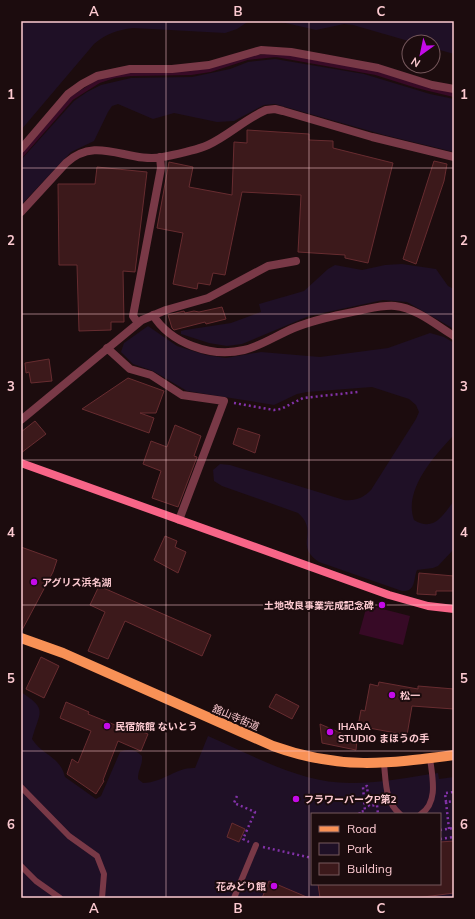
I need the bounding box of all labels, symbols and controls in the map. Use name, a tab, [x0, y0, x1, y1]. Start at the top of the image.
text: A	[89, 3, 99, 19]
text: B	[234, 3, 243, 19]
text: C	[377, 3, 386, 19]
north arrow	[401, 34, 441, 74]
text: N	[408, 54, 423, 71]
text: 1	[7, 86, 15, 102]
text: 1	[460, 86, 468, 102]
text: 2	[7, 232, 15, 248]
text: 2	[460, 232, 468, 248]
text: 3	[7, 378, 15, 394]
text: 3	[460, 378, 468, 394]
text: 4	[7, 524, 15, 540]
text: 4	[460, 524, 468, 540]
place label: アグリス浜名湖	[42, 576, 112, 589]
marker: アグリス浜名湖	[29, 577, 39, 587]
place label: 土地改良事業完成記念碑	[264, 599, 374, 612]
marker: 土地改良事業完成記念碑	[377, 600, 387, 610]
text: 5	[7, 670, 15, 686]
text: 5	[460, 670, 468, 686]
place label: 松一	[400, 689, 420, 702]
marker: 松一	[387, 690, 397, 700]
street label: 舘山寺街道	[210, 702, 261, 733]
place label: 民宿旅館 ないとう	[115, 720, 198, 733]
place label: IHARA STUDIO まほうの手	[338, 720, 429, 745]
marker: 民宿旅館 ないとう	[102, 721, 112, 731]
marker: IHARA STUDIO まほうの手	[325, 727, 335, 737]
place label: フラワーパークP第2	[304, 793, 397, 806]
marker: フラワーパークP第2	[291, 794, 301, 804]
legend	[311, 813, 441, 885]
text: 6	[7, 816, 15, 832]
text: 6	[460, 816, 468, 832]
text: Road	[347, 821, 376, 836]
text: Park	[347, 841, 373, 856]
text: Building	[347, 861, 392, 876]
place label: 花みどり館	[216, 880, 266, 893]
marker: 花みどり館	[269, 881, 279, 891]
text: A	[89, 900, 99, 916]
text: B	[234, 900, 243, 916]
text: C	[377, 900, 386, 916]

